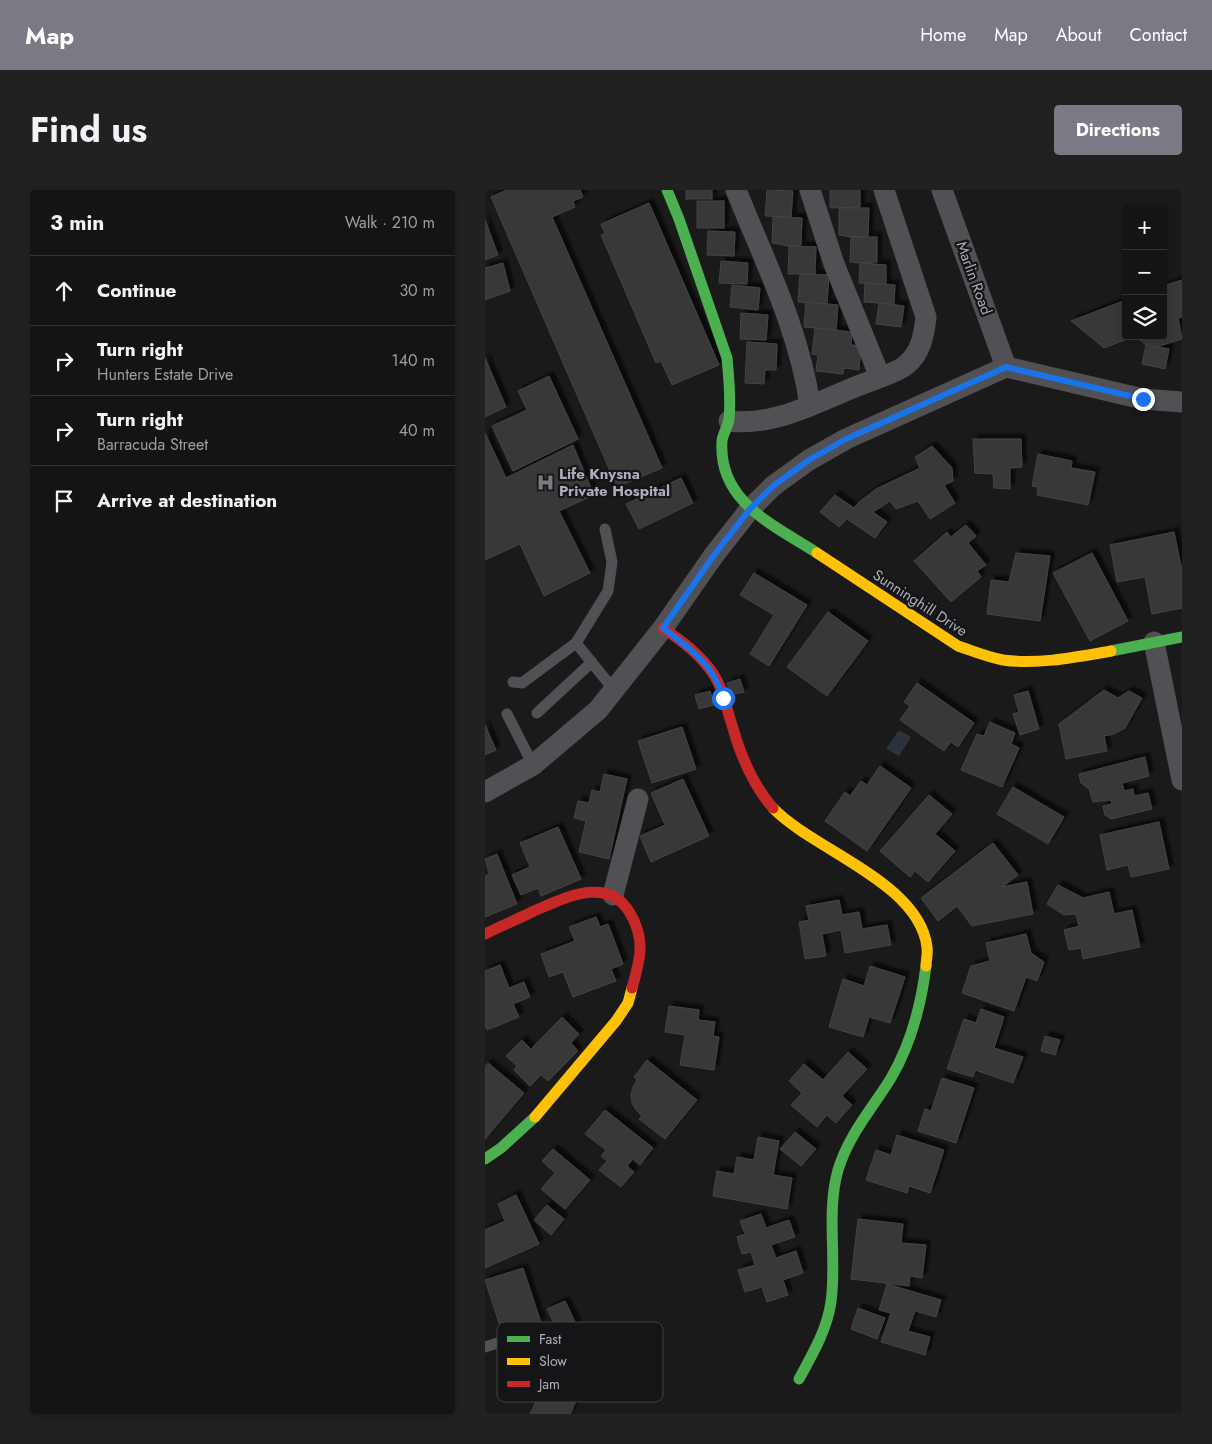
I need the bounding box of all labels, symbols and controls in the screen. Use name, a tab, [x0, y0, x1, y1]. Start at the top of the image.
text: Map	[25, 18, 74, 53]
text: Home	[920, 22, 966, 48]
text: Map	[994, 22, 1028, 48]
text: About	[1056, 22, 1101, 48]
text: Contact	[1129, 22, 1187, 48]
text: Find us	[30, 105, 147, 155]
button: Directions	[1054, 105, 1182, 155]
map controls	[1122, 205, 1167, 340]
button: +	[1122, 205, 1167, 250]
text: 3 min	[50, 208, 104, 238]
text: Walk · 210 m	[345, 211, 435, 234]
street label: Marlin Road	[951, 238, 997, 318]
button: −	[1122, 250, 1167, 295]
icon: ahead	[50, 277, 78, 305]
text: Continue	[97, 277, 176, 304]
text: 30 m	[399, 279, 435, 302]
button: layers	[1122, 295, 1167, 340]
text: Turn right	[97, 336, 183, 363]
icon: right	[50, 347, 78, 375]
text: 140 m	[392, 349, 435, 372]
text: Hunters Estate Drive	[97, 363, 233, 386]
route end	[1132, 388, 1155, 411]
text: Turn right	[97, 406, 183, 433]
icon: right	[50, 417, 78, 445]
text: 40 m	[399, 419, 435, 442]
text: Barracuda Street	[97, 433, 208, 456]
place label: Life Knysna Private Hospital	[559, 463, 670, 502]
hospital icon: Life Knysna Private Hospital	[535, 473, 555, 493]
icon: arrive	[50, 487, 78, 515]
text: Arrive at destination	[97, 487, 277, 514]
street label: Sunninghill Drive	[868, 564, 972, 642]
route start	[712, 687, 735, 710]
legend	[497, 1322, 663, 1402]
text: Fast	[539, 1329, 562, 1349]
text: Slow	[539, 1351, 567, 1371]
text: Jam	[537, 1374, 560, 1394]

